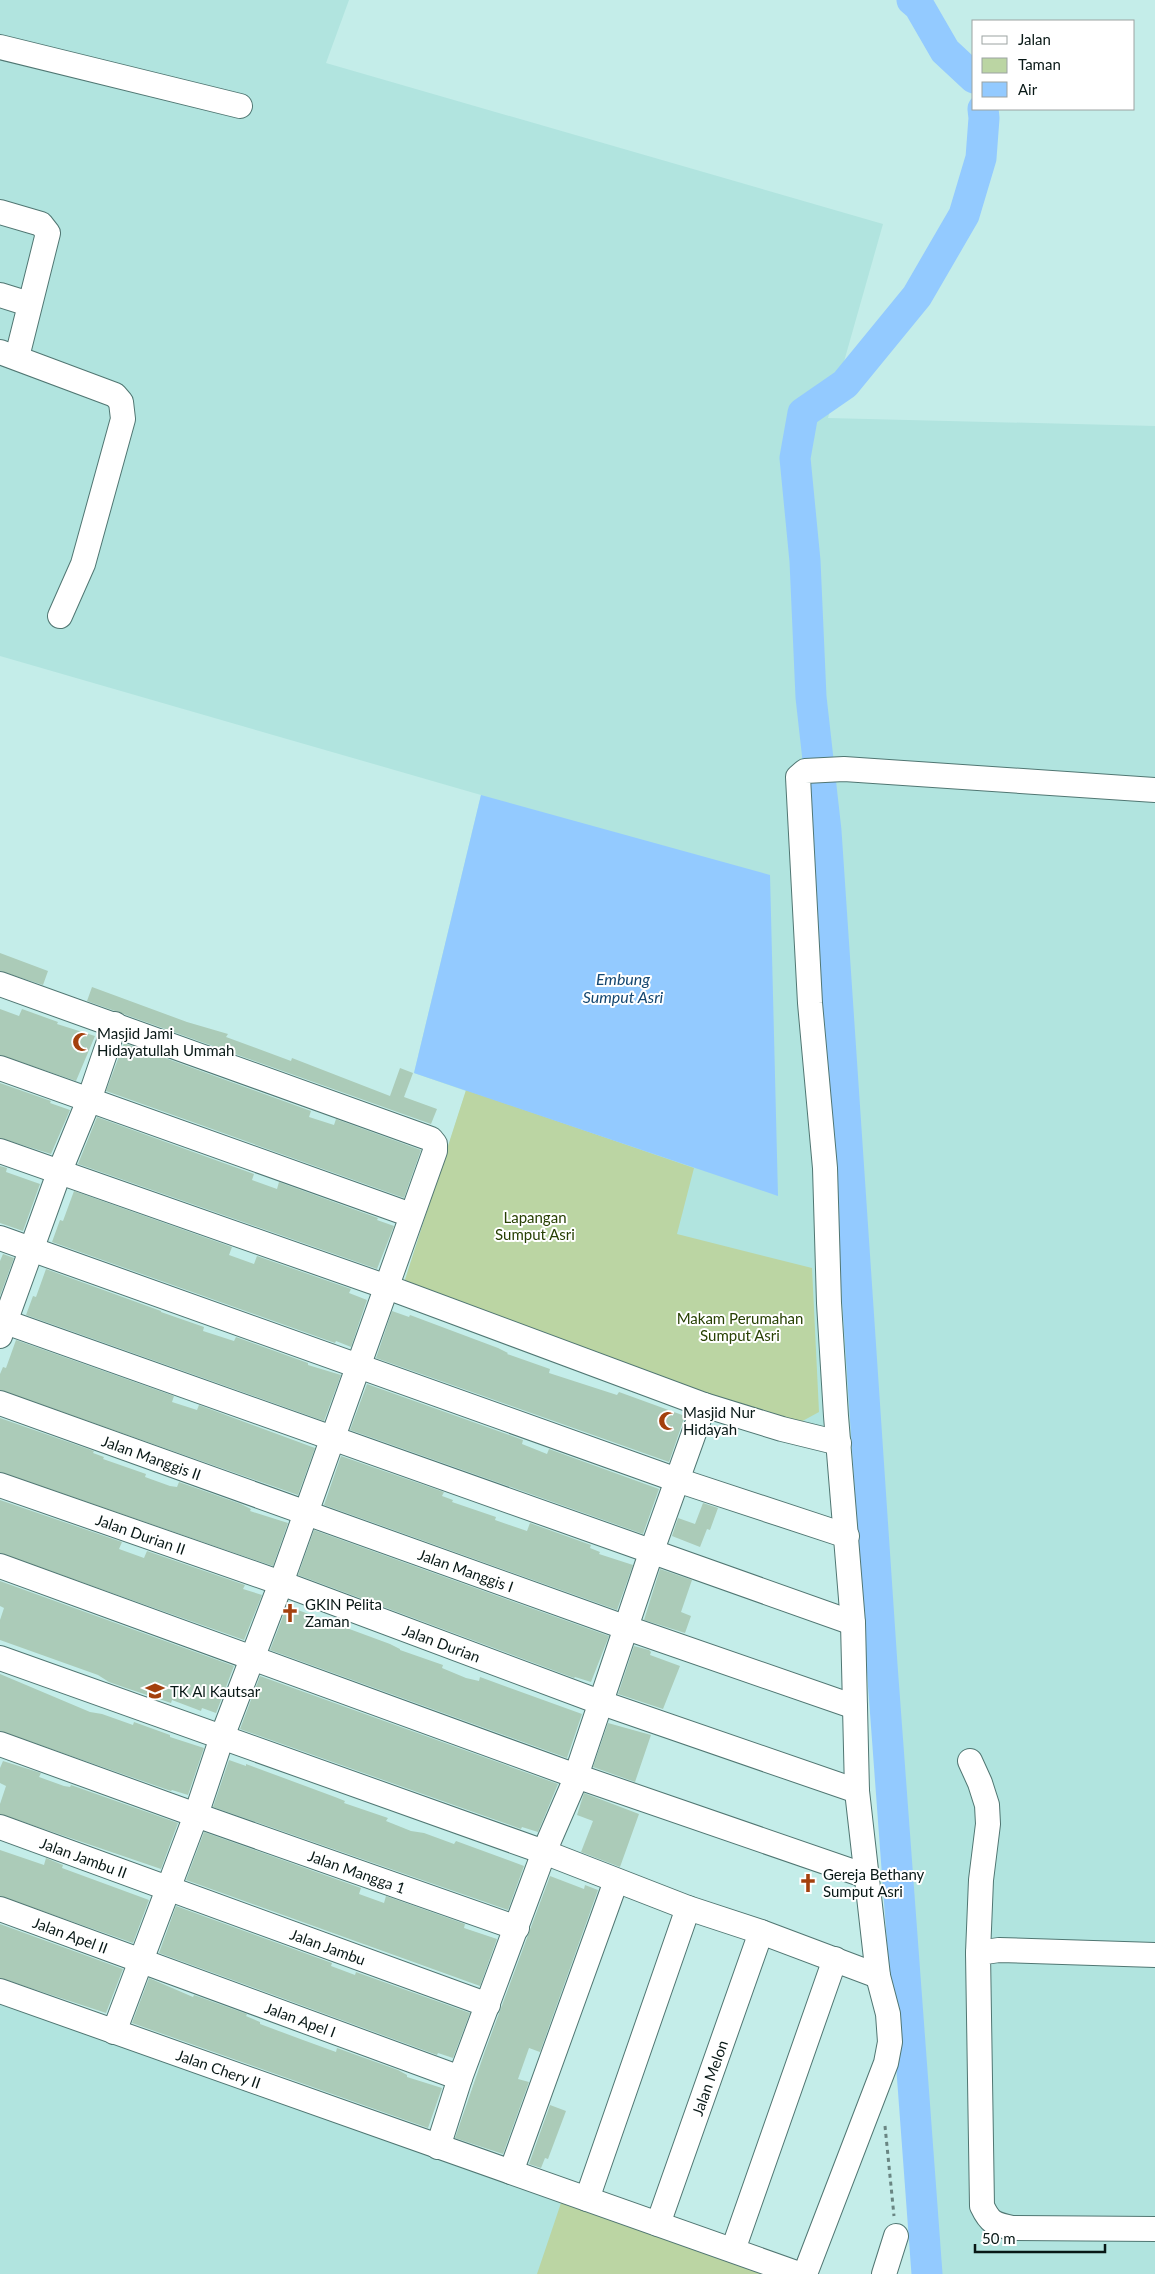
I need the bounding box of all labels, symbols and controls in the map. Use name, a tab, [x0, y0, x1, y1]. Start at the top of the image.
legend	[972, 20, 1135, 110]
text: Jalan	[1018, 30, 1051, 48]
text: Taman	[1018, 55, 1061, 73]
text: Air	[1018, 80, 1038, 98]
water label: Embung Sumput Asri	[583, 969, 664, 1006]
place label: Masjid Jami Hidayatullah Ummah	[97, 1024, 234, 1059]
mosque icon: Masjid Jami Hidayatullah Ummah	[71, 1031, 93, 1053]
park label: Lapangan Sumput Asri	[495, 1208, 575, 1243]
park label: Makam Perumahan Sumput Asri	[677, 1309, 803, 1344]
place label: Masjid Nur Hidayah	[683, 1403, 756, 1438]
mosque icon: Masjid Nur Hidayah	[657, 1410, 679, 1432]
street label: Jalan Manggis II	[99, 1431, 204, 1483]
street label: Jalan Durian II	[94, 1510, 188, 1558]
street label: Jalan Manggis I	[416, 1545, 516, 1596]
place label: GKIN Pelita Zaman	[305, 1595, 382, 1630]
church icon: GKIN Pelita Zaman	[279, 1602, 301, 1624]
street label: Jalan Durian	[400, 1620, 483, 1666]
school or university icon: TK Al Kautsar	[144, 1680, 166, 1702]
place label: TK Al Kautsar	[170, 1682, 261, 1700]
street label: Jalan Jambu II	[38, 1833, 130, 1882]
street label: Jalan Mangga 1	[306, 1846, 408, 1897]
place label: Gereja Bethany Sumput Asri	[823, 1865, 925, 1900]
church icon: Gereja Bethany Sumput Asri	[797, 1872, 819, 1894]
street label: Jalan Apel II	[30, 1913, 110, 1957]
street label: Jalan Jambu	[288, 1925, 368, 1969]
street label: Jalan Apel I	[262, 1998, 338, 2041]
street label: Jalan Melon	[688, 2038, 731, 2118]
street label: Jalan Chery II	[174, 2045, 263, 2092]
scale bar	[975, 2222, 1105, 2254]
text: 50 m	[982, 2229, 1016, 2247]

